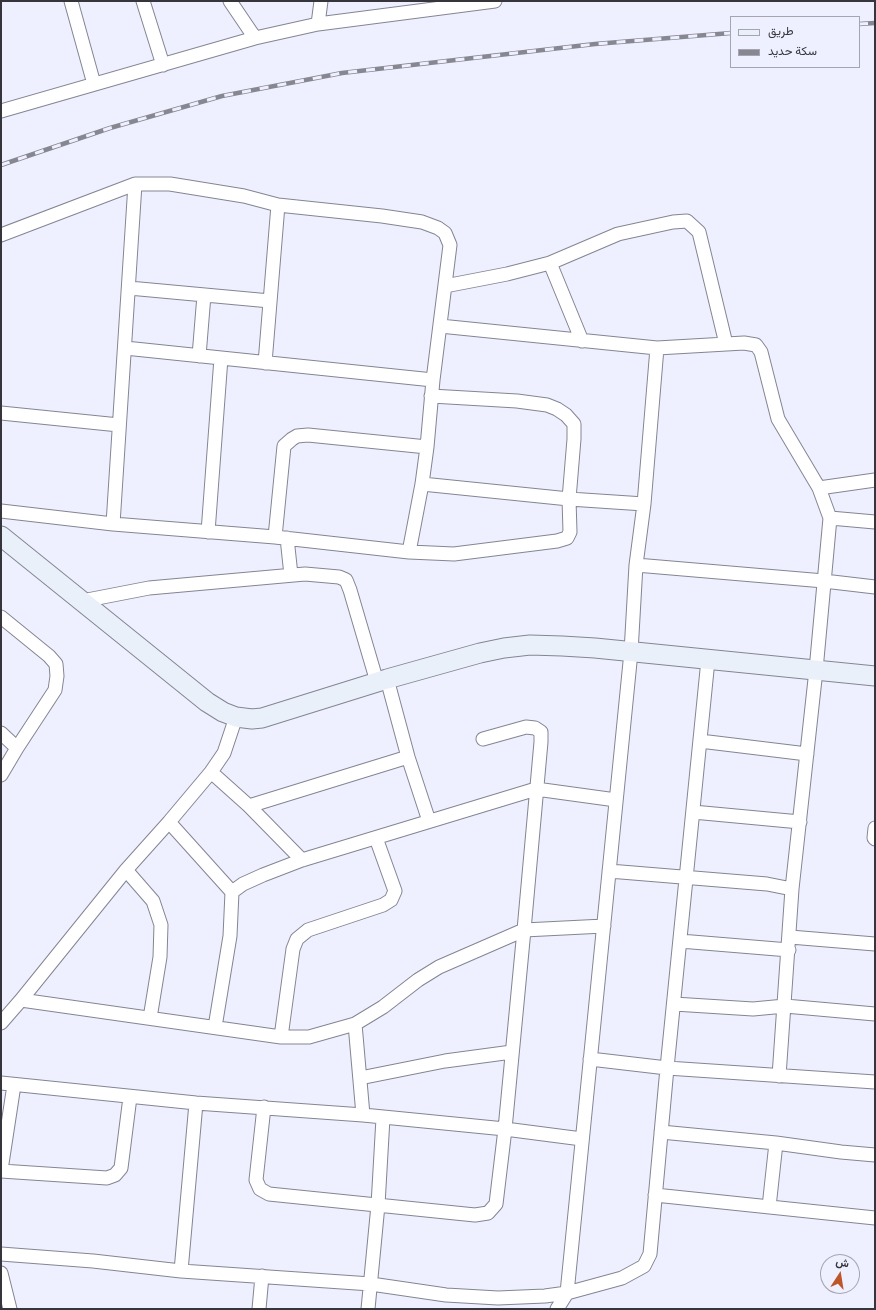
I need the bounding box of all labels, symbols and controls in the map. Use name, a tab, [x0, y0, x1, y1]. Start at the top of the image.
legend	[730, 16, 860, 68]
text: طريق	[768, 24, 793, 38]
text: سكة حديد	[768, 44, 817, 58]
north arrow	[820, 1254, 860, 1294]
text: ش	[835, 1255, 850, 1270]

